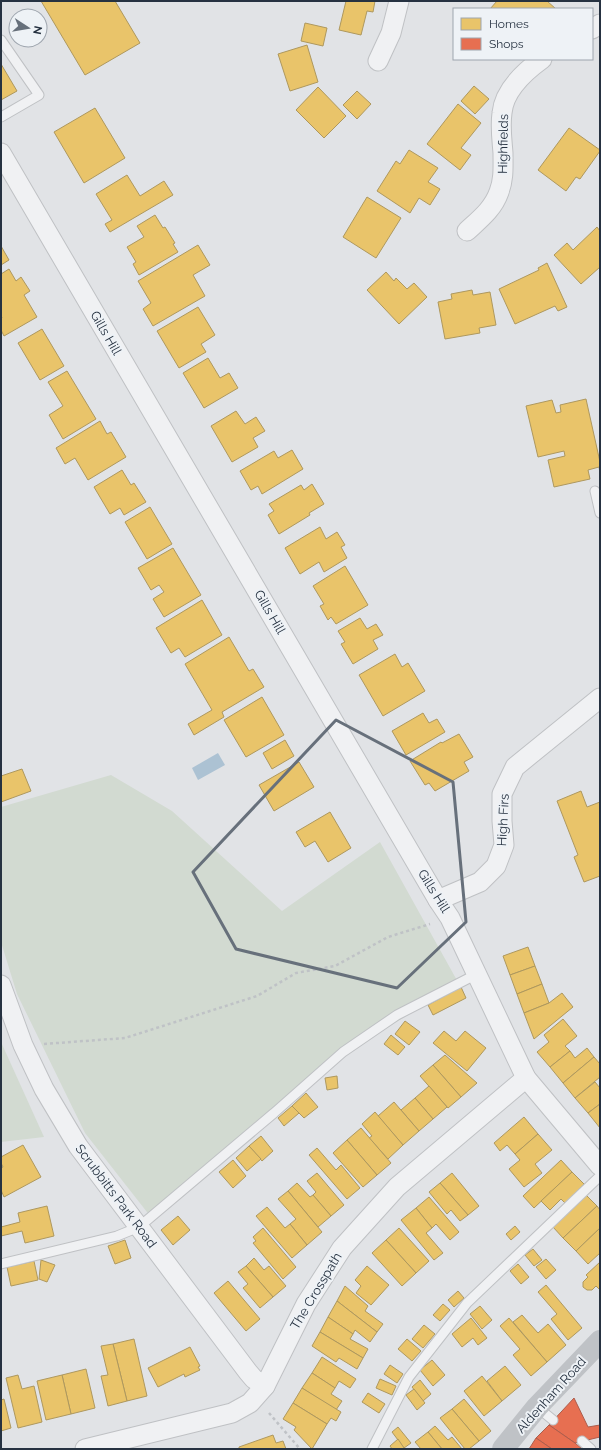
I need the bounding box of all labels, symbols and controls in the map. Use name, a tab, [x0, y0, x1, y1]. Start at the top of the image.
north arrow	[8, 8, 48, 48]
legend	[453, 8, 593, 60]
text: Homes	[489, 17, 529, 31]
text: N	[30, 25, 45, 35]
text: Shops	[489, 37, 524, 51]
street label: Highfields	[495, 114, 511, 174]
street label: Gills Hill	[87, 308, 125, 358]
street label: Gills Hill	[251, 587, 289, 637]
street label: High Firs	[494, 793, 512, 847]
street label: Gills Hill	[415, 867, 453, 916]
street label: Scrubbitts Park Road	[72, 1141, 160, 1251]
street label: The Crosspath	[287, 1250, 345, 1332]
street label: Aldenham Road	[513, 1354, 589, 1436]

